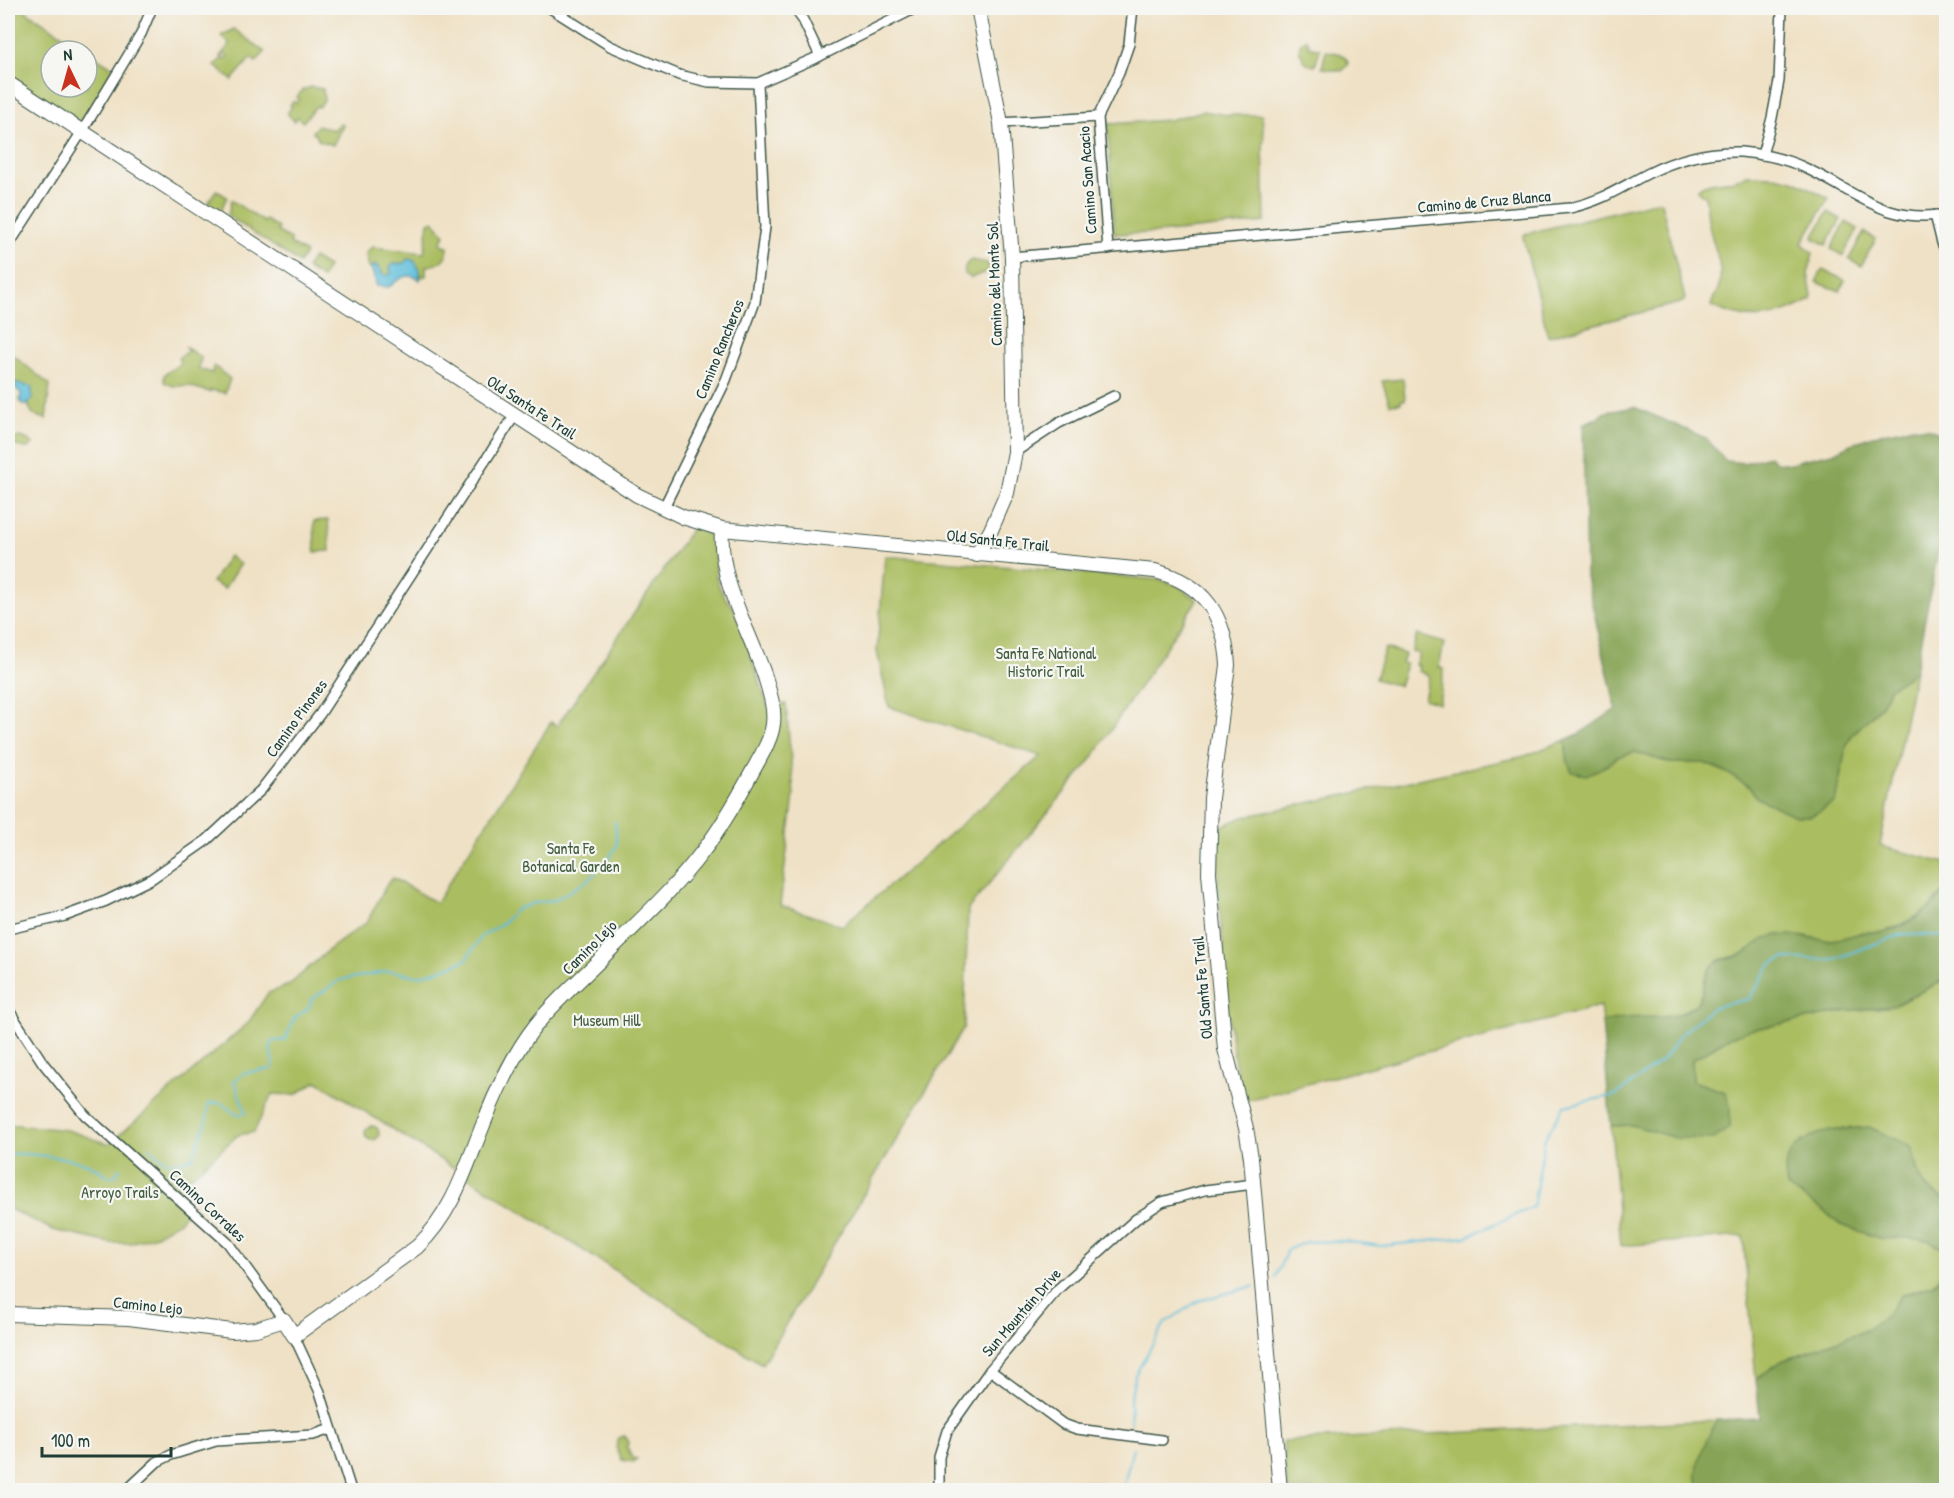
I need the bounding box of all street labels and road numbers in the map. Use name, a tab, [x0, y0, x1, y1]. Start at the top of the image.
street label: Camino San Acacio	[1072, 125, 1102, 235]
street label: Camino de Cruz Blanca	[1417, 184, 1551, 218]
street label: Camino del Monte Sol	[981, 221, 1007, 346]
street label: Camino Rancheros	[689, 296, 749, 402]
street label: Old Santa Fe Trail	[483, 370, 582, 445]
street label: Old Santa Fe Trail	[946, 524, 1051, 556]
street label: Camino Pinones	[260, 674, 332, 762]
street label: Camino Lejo	[557, 914, 622, 979]
street label: Old Santa Fe Trail	[1186, 935, 1217, 1040]
street label: Camino Corrales	[165, 1164, 251, 1246]
street label: Sun Mountain Drive	[976, 1263, 1066, 1361]
street label: Camino Lejo	[112, 1290, 184, 1320]

